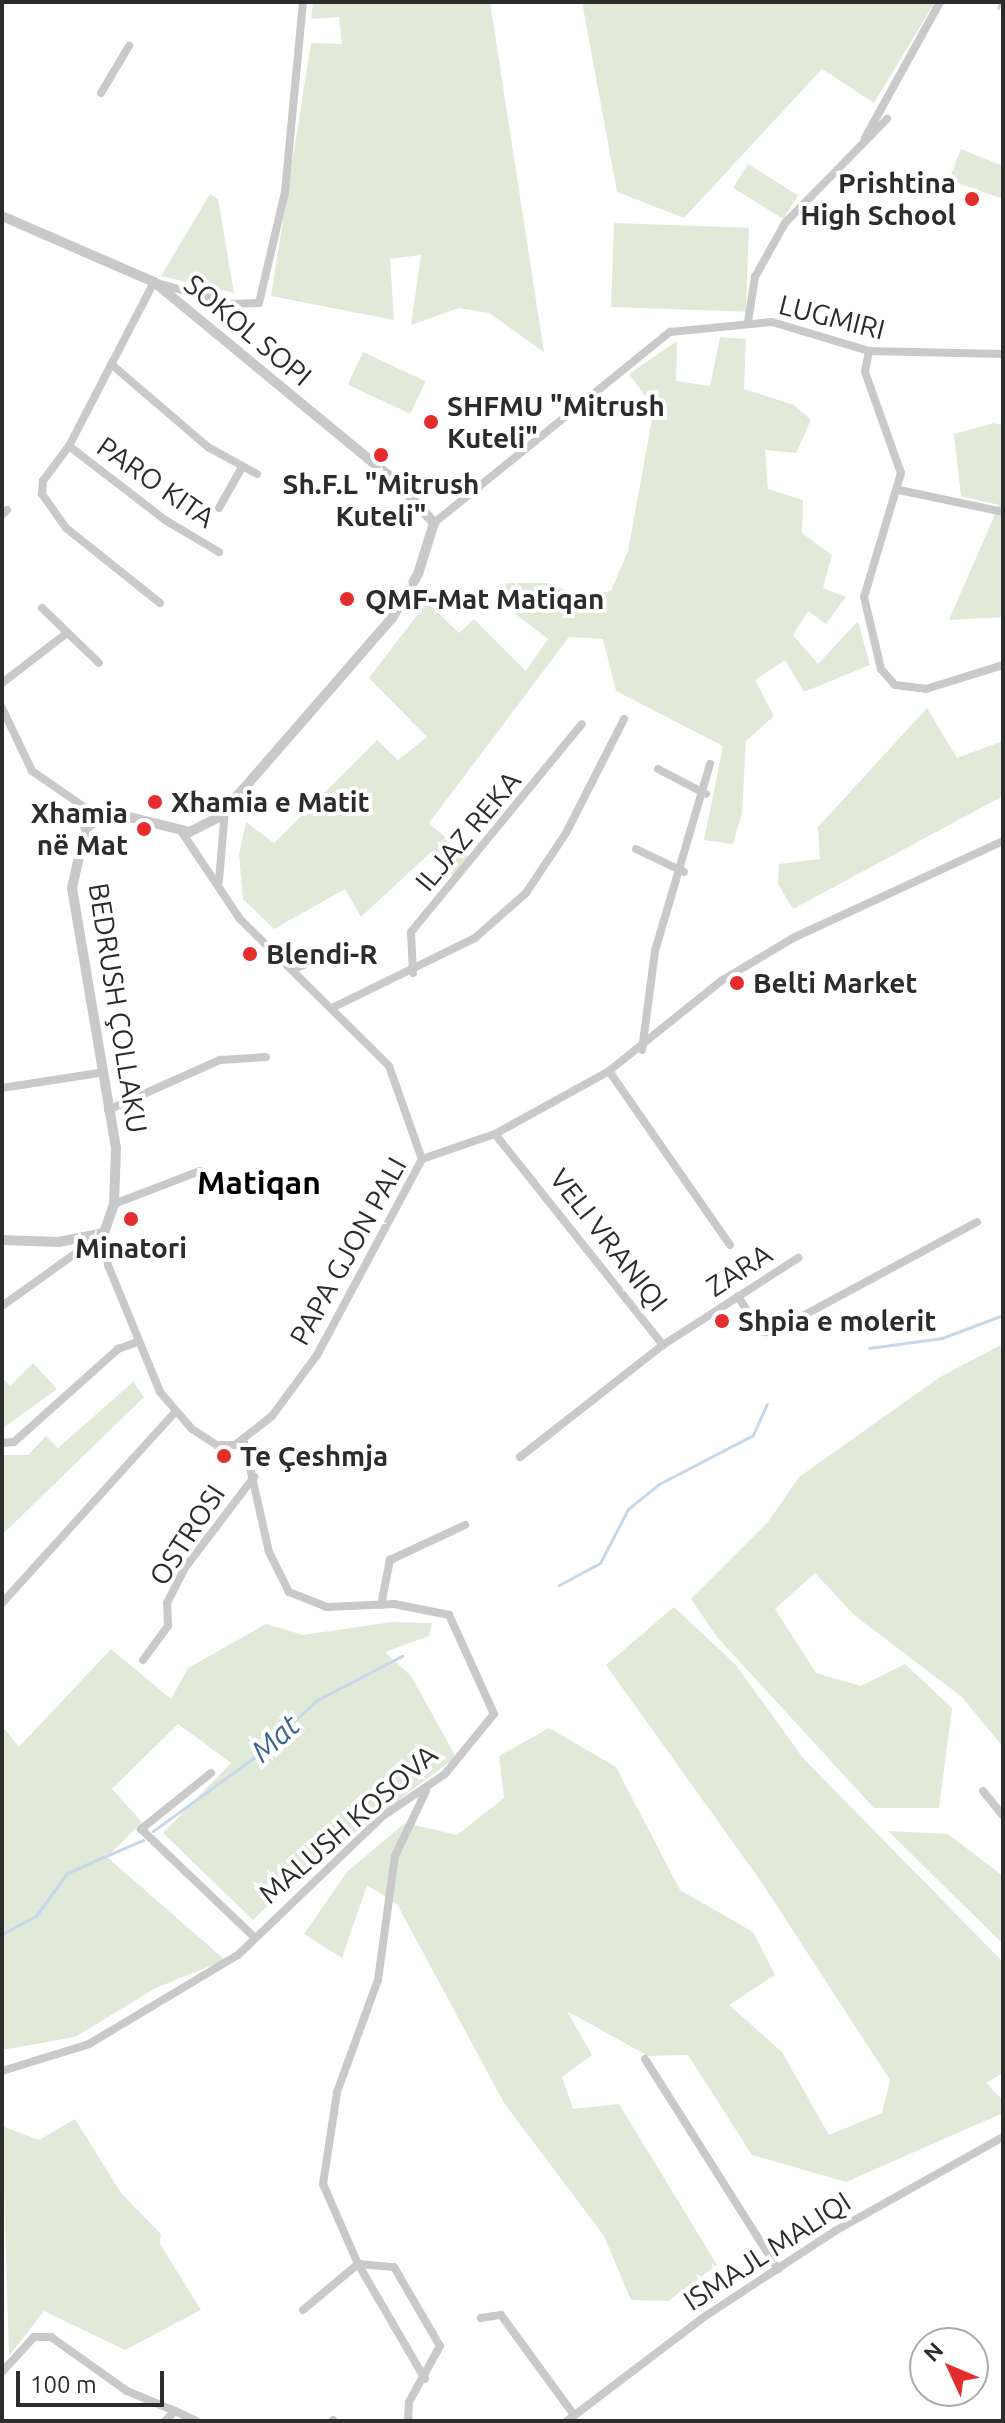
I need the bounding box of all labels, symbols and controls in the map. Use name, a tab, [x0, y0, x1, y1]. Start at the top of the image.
place label: Prishtina High School	[800, 166, 956, 232]
marker: Prishtina High School	[963, 190, 981, 208]
street label: SOKOL SOPI	[178, 267, 318, 393]
street label: LUGMIRI	[776, 288, 888, 346]
place label: SHFMU "Mitrush Kuteli"	[447, 389, 665, 455]
marker: SHFMU "Mitrush Kuteli"	[422, 413, 440, 431]
street label: PARO KITA	[91, 429, 221, 535]
marker: Sh.F.L "Mitrush Kuteli"	[372, 446, 390, 464]
place label: Sh.F.L "Mitrush Kuteli"	[283, 467, 479, 533]
place label: QMF-Mat Matiqan	[365, 582, 604, 616]
marker: QMF-Mat Matiqan	[336, 588, 358, 610]
street label: ILJAZ REKA	[408, 764, 528, 898]
place label: Xhamia e Matit	[171, 785, 370, 819]
marker: Xhamia e Matit	[146, 793, 164, 811]
place label: Xhamia në Mat	[31, 796, 128, 862]
marker: Xhamia në Mat	[135, 820, 153, 838]
street label: BEDRUSH ÇOLLAKU	[82, 881, 154, 1135]
place label: Blendi-R	[266, 937, 378, 971]
marker: Blendi-R	[241, 945, 259, 963]
place label: Belti Market	[753, 966, 917, 1000]
marker: Belti Market	[728, 974, 746, 992]
street label: PAPA GJON PALI	[282, 1151, 414, 1351]
street label: VELI VRANIQI	[543, 1162, 675, 1318]
district label: Matiqan	[197, 1163, 321, 1201]
marker: Minatori	[122, 1210, 140, 1228]
place label: Minatori	[75, 1231, 187, 1265]
street label: ZARA	[700, 1237, 778, 1303]
place label: Shpia e molerit	[738, 1304, 936, 1338]
marker: Shpia e molerit	[713, 1312, 731, 1330]
place label: Te Çeshmja	[240, 1439, 388, 1473]
marker: Te Çeshmja	[215, 1447, 233, 1465]
street label: OSTROSI	[142, 1479, 232, 1591]
water label: Mat	[243, 1707, 307, 1769]
street label: MALUSH KOSOVA	[252, 1738, 444, 1910]
street label: ISMAJL MALIQI	[677, 2184, 857, 2318]
north arrow	[909, 2327, 989, 2407]
text: N	[918, 2337, 948, 2366]
scale bar	[20, 2355, 168, 2405]
text: 100 m	[30, 2371, 97, 2398]

